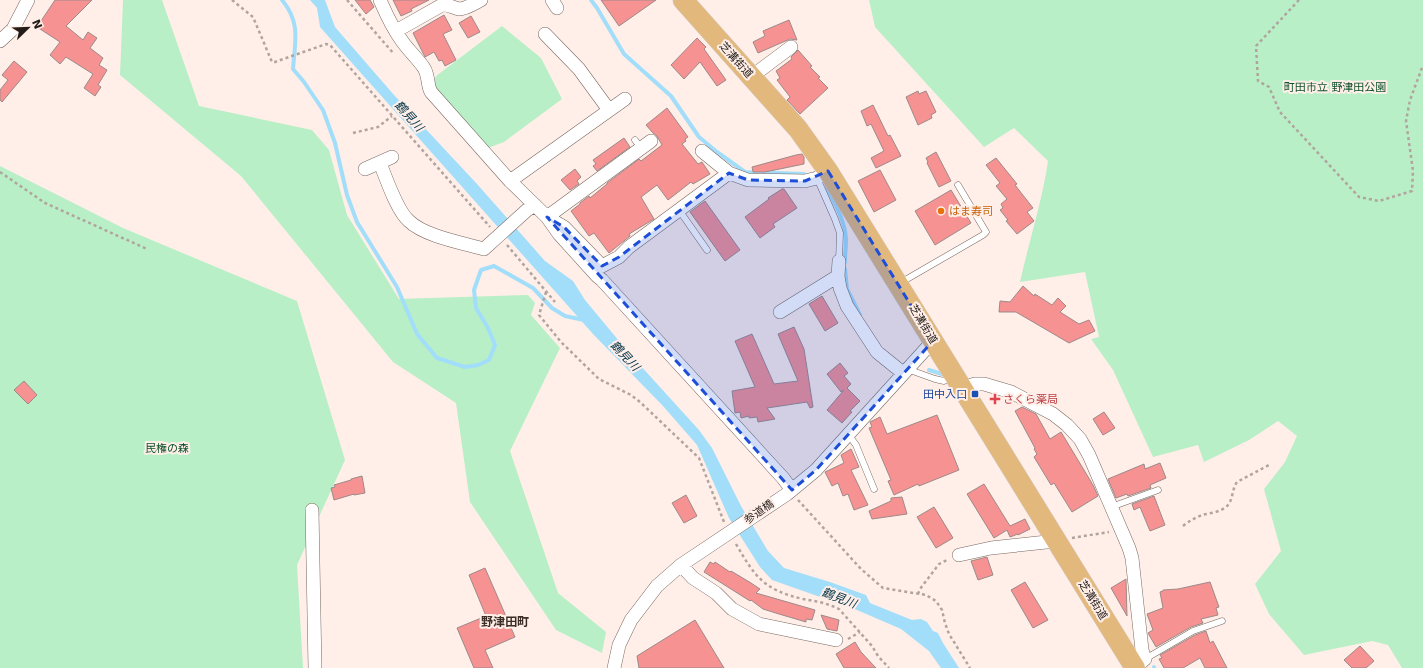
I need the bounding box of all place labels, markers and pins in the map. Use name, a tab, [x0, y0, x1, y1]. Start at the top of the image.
place label: はま寿司	[949, 205, 993, 218]
marker: はま寿司	[936, 206, 946, 216]
place label: 田中入口	[923, 388, 967, 401]
marker: 田中入口	[970, 389, 980, 399]
place label: さくら薬局	[1003, 393, 1058, 406]
marker: さくら薬局	[990, 394, 1000, 404]

